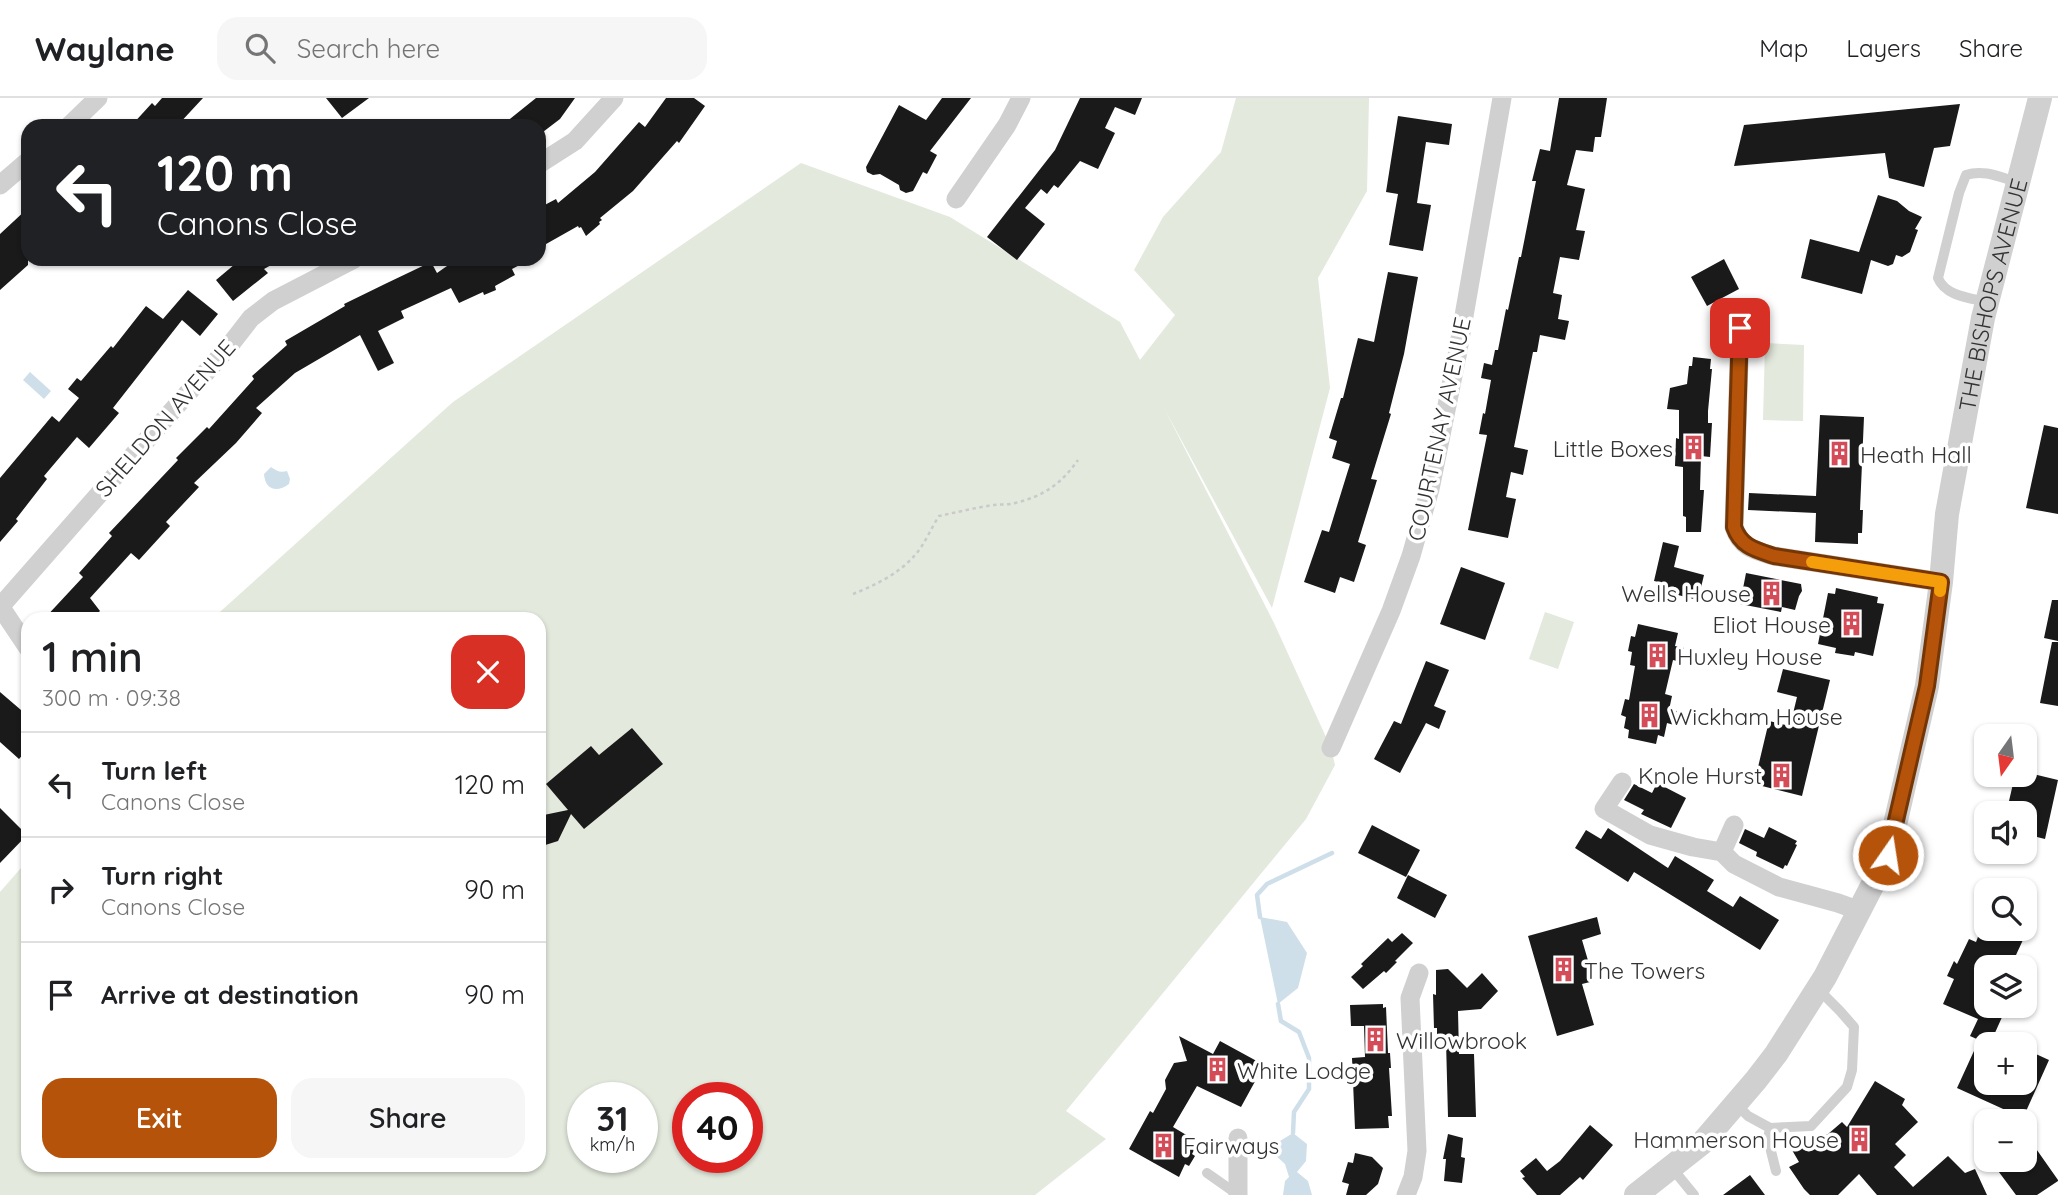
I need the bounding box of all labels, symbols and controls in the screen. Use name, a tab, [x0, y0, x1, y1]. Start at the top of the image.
search box	[217, 17, 707, 80]
text: Waylane	[35, 28, 175, 69]
icon: search	[241, 29, 279, 67]
text: Search here	[297, 32, 440, 65]
text: Map	[1759, 33, 1808, 63]
text: Layers	[1846, 33, 1921, 63]
text: Share	[1959, 33, 2023, 63]
text: 120 m	[157, 142, 293, 203]
icon: left	[42, 147, 133, 238]
street label: THE BISHOPS AVENUE	[1952, 175, 2033, 413]
text: Canons Close	[157, 203, 358, 243]
pin	[1710, 298, 1770, 358]
icon: arrive	[1721, 309, 1759, 347]
street label: COURTENAY AVENUE	[1401, 314, 1477, 544]
street label: SHELDON AVENUE	[89, 333, 241, 503]
place label: Little Boxes	[1553, 434, 1673, 463]
building icon: Little Boxes	[1679, 434, 1707, 462]
building icon: Heath Hall	[1826, 440, 1854, 468]
place label: Heath Hall	[1860, 440, 1972, 469]
place label: Wells House	[1621, 579, 1751, 608]
building icon: Wells House	[1757, 579, 1785, 607]
place label: Eliot House	[1712, 610, 1831, 639]
building icon: Eliot House	[1837, 610, 1865, 638]
text: 1 min	[42, 630, 143, 683]
button: close	[451, 635, 525, 709]
building icon: Huxley House	[1643, 642, 1671, 670]
place label: Huxley House	[1677, 642, 1822, 671]
text: 300 m · 09:38	[42, 683, 181, 712]
building icon: Wickham House	[1636, 702, 1664, 730]
place label: Wickham House	[1670, 702, 1843, 731]
north arrow	[1974, 724, 2037, 788]
map controls	[1974, 724, 2037, 1172]
text: Turn left	[101, 754, 208, 787]
place label: Knole Hurst	[1638, 761, 1762, 790]
building icon: Knole Hurst	[1768, 761, 1796, 789]
icon: left	[42, 766, 80, 804]
text: 120 m	[455, 768, 525, 801]
text: Canons Close	[101, 787, 245, 816]
button: sound	[1974, 801, 2037, 864]
position arrow	[1851, 818, 1925, 892]
text: Turn right	[101, 859, 223, 892]
icon: right	[42, 871, 80, 909]
text: 90 m	[464, 873, 525, 906]
button: search	[1974, 878, 2037, 941]
text: Canons Close	[101, 892, 245, 921]
button: layers	[1974, 955, 2037, 1018]
building icon: The Towers	[1550, 956, 1578, 984]
place label: The Towers	[1584, 956, 1705, 985]
icon: arrive	[42, 976, 80, 1014]
text: Arrive at destination	[101, 978, 359, 1011]
text: 90 m	[464, 978, 525, 1011]
building icon: Willowbrook	[1362, 1026, 1390, 1054]
place label: Willowbrook	[1396, 1026, 1527, 1055]
button: +	[1974, 1032, 2037, 1095]
building icon: White Lodge	[1203, 1056, 1231, 1084]
place label: White Lodge	[1237, 1056, 1371, 1085]
button: Exit	[42, 1078, 277, 1158]
button: Share	[291, 1078, 525, 1158]
speed limit sign: 40	[672, 1082, 763, 1173]
text: 31	[596, 1096, 629, 1140]
button: −	[1974, 1109, 2037, 1172]
place label: Hammerson House	[1633, 1125, 1839, 1154]
building icon: Hammerson House	[1845, 1125, 1873, 1153]
building icon: Fairways	[1149, 1131, 1177, 1159]
place label: Fairways	[1183, 1131, 1279, 1160]
text: km/h	[590, 1133, 635, 1156]

